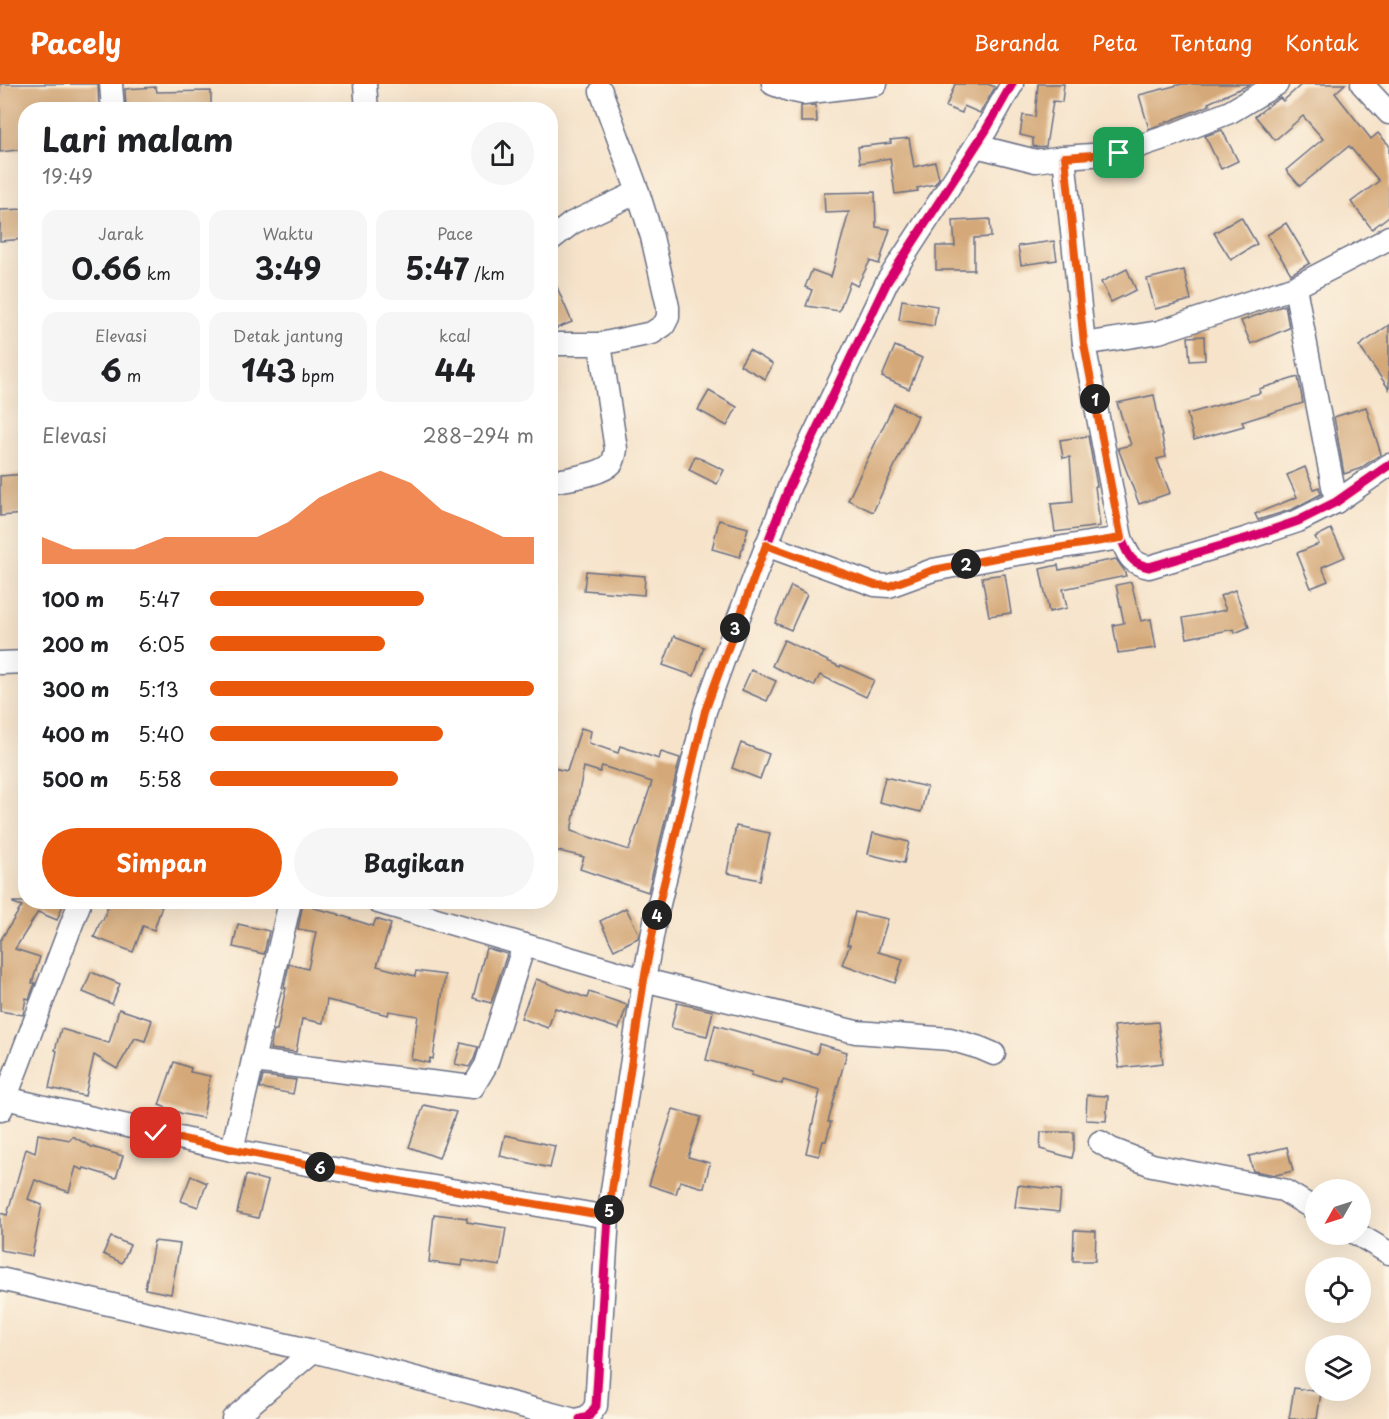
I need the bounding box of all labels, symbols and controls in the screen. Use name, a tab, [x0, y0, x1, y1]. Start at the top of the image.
text: Pacely	[30, 21, 121, 64]
text: Beranda	[974, 26, 1059, 58]
text: Peta	[1092, 26, 1137, 58]
text: Tentang	[1170, 26, 1252, 58]
text: Kontak	[1285, 26, 1359, 58]
text: Lari malam	[42, 113, 234, 163]
button: share	[471, 122, 534, 185]
pin	[1093, 127, 1144, 178]
icon: arrive	[1102, 136, 1135, 169]
text: 19:49	[42, 161, 93, 191]
text: Jarak	[98, 221, 144, 245]
text: Waktu	[263, 221, 313, 245]
text: Pace	[437, 221, 473, 245]
text: 0.66	[71, 245, 142, 290]
text: 3:49	[255, 245, 321, 290]
text: 5:47	[405, 245, 469, 290]
text: km	[142, 261, 171, 285]
text: /km	[469, 261, 505, 285]
text: Elevasi	[95, 323, 147, 347]
text: Detak jantung	[233, 323, 343, 347]
text: kcal	[439, 323, 471, 347]
text: 6	[101, 347, 122, 392]
text: 143	[241, 347, 296, 392]
text: 44	[434, 347, 476, 392]
text: m	[122, 363, 141, 387]
text: bpm	[296, 363, 335, 387]
pin: 1	[1080, 384, 1110, 414]
text: 1	[1091, 387, 1099, 411]
text: Elevasi	[42, 420, 107, 450]
text: 288–294 m	[422, 420, 534, 450]
pin: 2	[951, 549, 981, 579]
text: 2	[960, 552, 972, 576]
text: 100 m	[42, 584, 104, 614]
text: 5:47	[138, 584, 180, 614]
pin: 3	[720, 613, 750, 643]
text: 3	[730, 616, 740, 640]
text: 200 m	[42, 629, 109, 659]
text: 6:05	[138, 629, 185, 659]
text: 300 m	[42, 674, 110, 704]
text: 5:13	[138, 674, 179, 704]
text: 400 m	[42, 719, 110, 749]
text: 5:40	[138, 719, 184, 749]
text: 500 m	[42, 764, 109, 794]
text: 5:58	[138, 764, 182, 794]
button: Simpan	[42, 828, 282, 897]
button: Bagikan	[294, 828, 534, 897]
pin: 4	[642, 900, 672, 930]
text: 4	[652, 903, 662, 927]
pin	[130, 1107, 181, 1158]
icon: check	[139, 1116, 172, 1149]
pin: 6	[305, 1152, 335, 1182]
text: 6	[314, 1155, 326, 1179]
north arrow	[1305, 1179, 1371, 1245]
map controls	[1305, 1179, 1371, 1401]
pin: 5	[594, 1195, 624, 1225]
text: 5	[604, 1198, 614, 1222]
button: locate	[1305, 1257, 1371, 1323]
button: layers	[1305, 1335, 1371, 1401]

